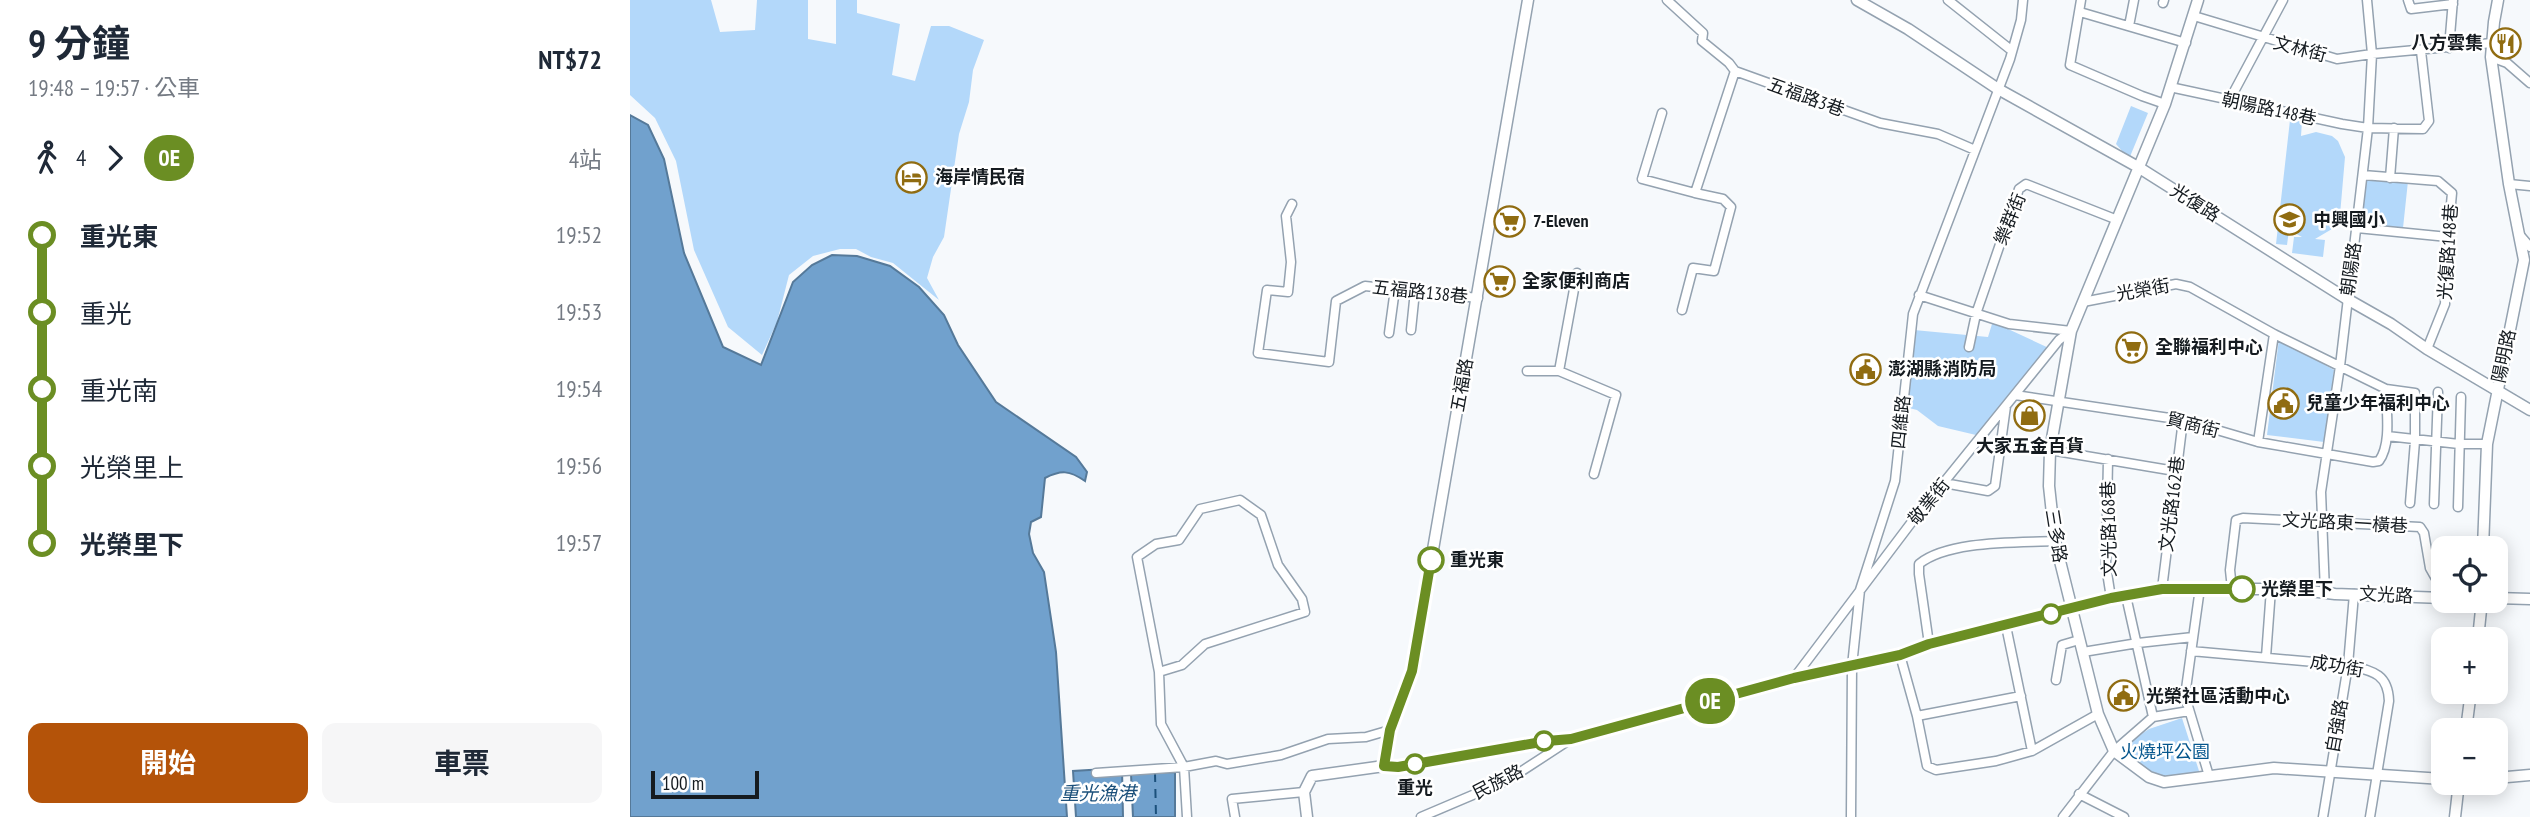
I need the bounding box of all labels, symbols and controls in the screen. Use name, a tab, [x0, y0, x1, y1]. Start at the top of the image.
text: 9 分鐘	[28, 18, 130, 67]
restaurant icon: 八方雲集	[2489, 26, 2523, 60]
street label: 文林街	[2271, 30, 2329, 67]
place label: 八方雲集	[2411, 31, 2483, 54]
text: NT$72	[538, 43, 602, 76]
street label: 五福路3巷	[1765, 72, 1848, 121]
text: 19:48 – 19:57 · 公車	[28, 73, 200, 102]
street label: 朝陽路148巷	[2220, 87, 2319, 130]
icon: walk	[28, 139, 66, 177]
icon: forward	[96, 139, 134, 177]
text: 0E	[158, 142, 180, 173]
text: 4	[76, 143, 86, 172]
text: 4站	[569, 145, 602, 174]
hotel icon: 海岸情民宿	[895, 160, 929, 194]
place label: 海岸情民宿	[935, 165, 1025, 188]
street label: 光復路	[2166, 179, 2224, 227]
street label: 樂群街	[1989, 189, 2030, 248]
school or university icon: 中興國小	[2273, 203, 2307, 237]
street label: 光復路148巷	[2433, 203, 2462, 301]
supermarket icon: 7-Eleven	[1493, 204, 1527, 238]
place label: 中興國小	[2313, 208, 2385, 231]
place label: 7-Eleven	[1533, 209, 1589, 232]
text: 重光東	[80, 220, 158, 253]
text: 19:52	[556, 220, 602, 249]
street label: 朝陽路	[2335, 241, 2366, 297]
supermarket icon: 全家便利商店	[1482, 264, 1516, 298]
place label: 全家便利商店	[1522, 269, 1630, 292]
street label: 光榮街	[2114, 273, 2171, 306]
street label: 五福路138巷	[1371, 275, 1469, 308]
text: 重光	[80, 297, 132, 330]
text: 19:53	[556, 297, 602, 326]
street label: 陽明路	[2487, 327, 2520, 385]
supermarket icon: 全聯福利中心	[2115, 330, 2149, 364]
place label: 全聯福利中心	[2155, 335, 2263, 358]
public building icon: 澎湖縣消防局	[1848, 352, 1882, 386]
street label: 五福路	[1445, 356, 1478, 413]
place label: 澎湖縣消防局	[1888, 357, 1996, 380]
text: 重光南	[80, 374, 158, 407]
text: 19:54	[556, 374, 602, 403]
public building icon: 兒童少年福利中心	[2266, 386, 2300, 420]
place label: 兒童少年福利中心	[2306, 391, 2450, 414]
street label: 四維路	[1886, 394, 1915, 450]
shop icon: 大家五金百貨	[2013, 398, 2047, 432]
street label: 貿商街	[2164, 407, 2222, 442]
place label: 大家五金百貨	[1976, 434, 2084, 457]
text: 光榮里上	[80, 451, 184, 484]
text: 19:56	[556, 451, 602, 480]
street label: 文光路162巷	[2154, 455, 2189, 553]
street label: 敬業街	[1903, 473, 1955, 530]
street label: 文光路168巷	[2096, 481, 2121, 577]
street label: 三多路	[2041, 507, 2072, 564]
street label: 文光路東一橫巷	[2282, 508, 2409, 537]
text: 光榮里下	[80, 528, 184, 561]
text: 19:57	[556, 528, 602, 557]
map controls	[2431, 536, 2508, 795]
button: locate	[2431, 536, 2508, 613]
marker: 重光東	[1418, 547, 1444, 573]
place label: 重光東	[1450, 548, 1504, 571]
marker: 光榮里下	[2229, 576, 2255, 602]
place label: 光榮里下	[2261, 577, 2333, 600]
street label: 文光路	[2358, 582, 2414, 607]
unlabelled marker	[2041, 604, 2061, 624]
button: +	[2431, 627, 2508, 704]
street label: 成功街	[2309, 649, 2366, 682]
line badge: 0E	[1678, 678, 1742, 724]
public building icon: 光榮社區活動中心	[2106, 679, 2140, 713]
place label: 光榮社區活動中心	[2146, 684, 2290, 707]
text: 0E	[1699, 685, 1721, 716]
street label: 自強路	[2320, 697, 2353, 754]
button: −	[2431, 718, 2508, 795]
button: 開始	[28, 723, 308, 803]
button: 車票	[322, 723, 602, 803]
unlabelled marker	[1534, 731, 1554, 751]
park label: 火燒坪公園	[2120, 740, 2210, 763]
marker: 重光	[1405, 754, 1425, 774]
street label: 民族路	[1468, 759, 1527, 804]
scale bar	[651, 768, 760, 800]
text: 100 m	[662, 771, 704, 795]
place label: 重光	[1397, 776, 1433, 799]
water label: 重光漁港	[1060, 781, 1139, 805]

